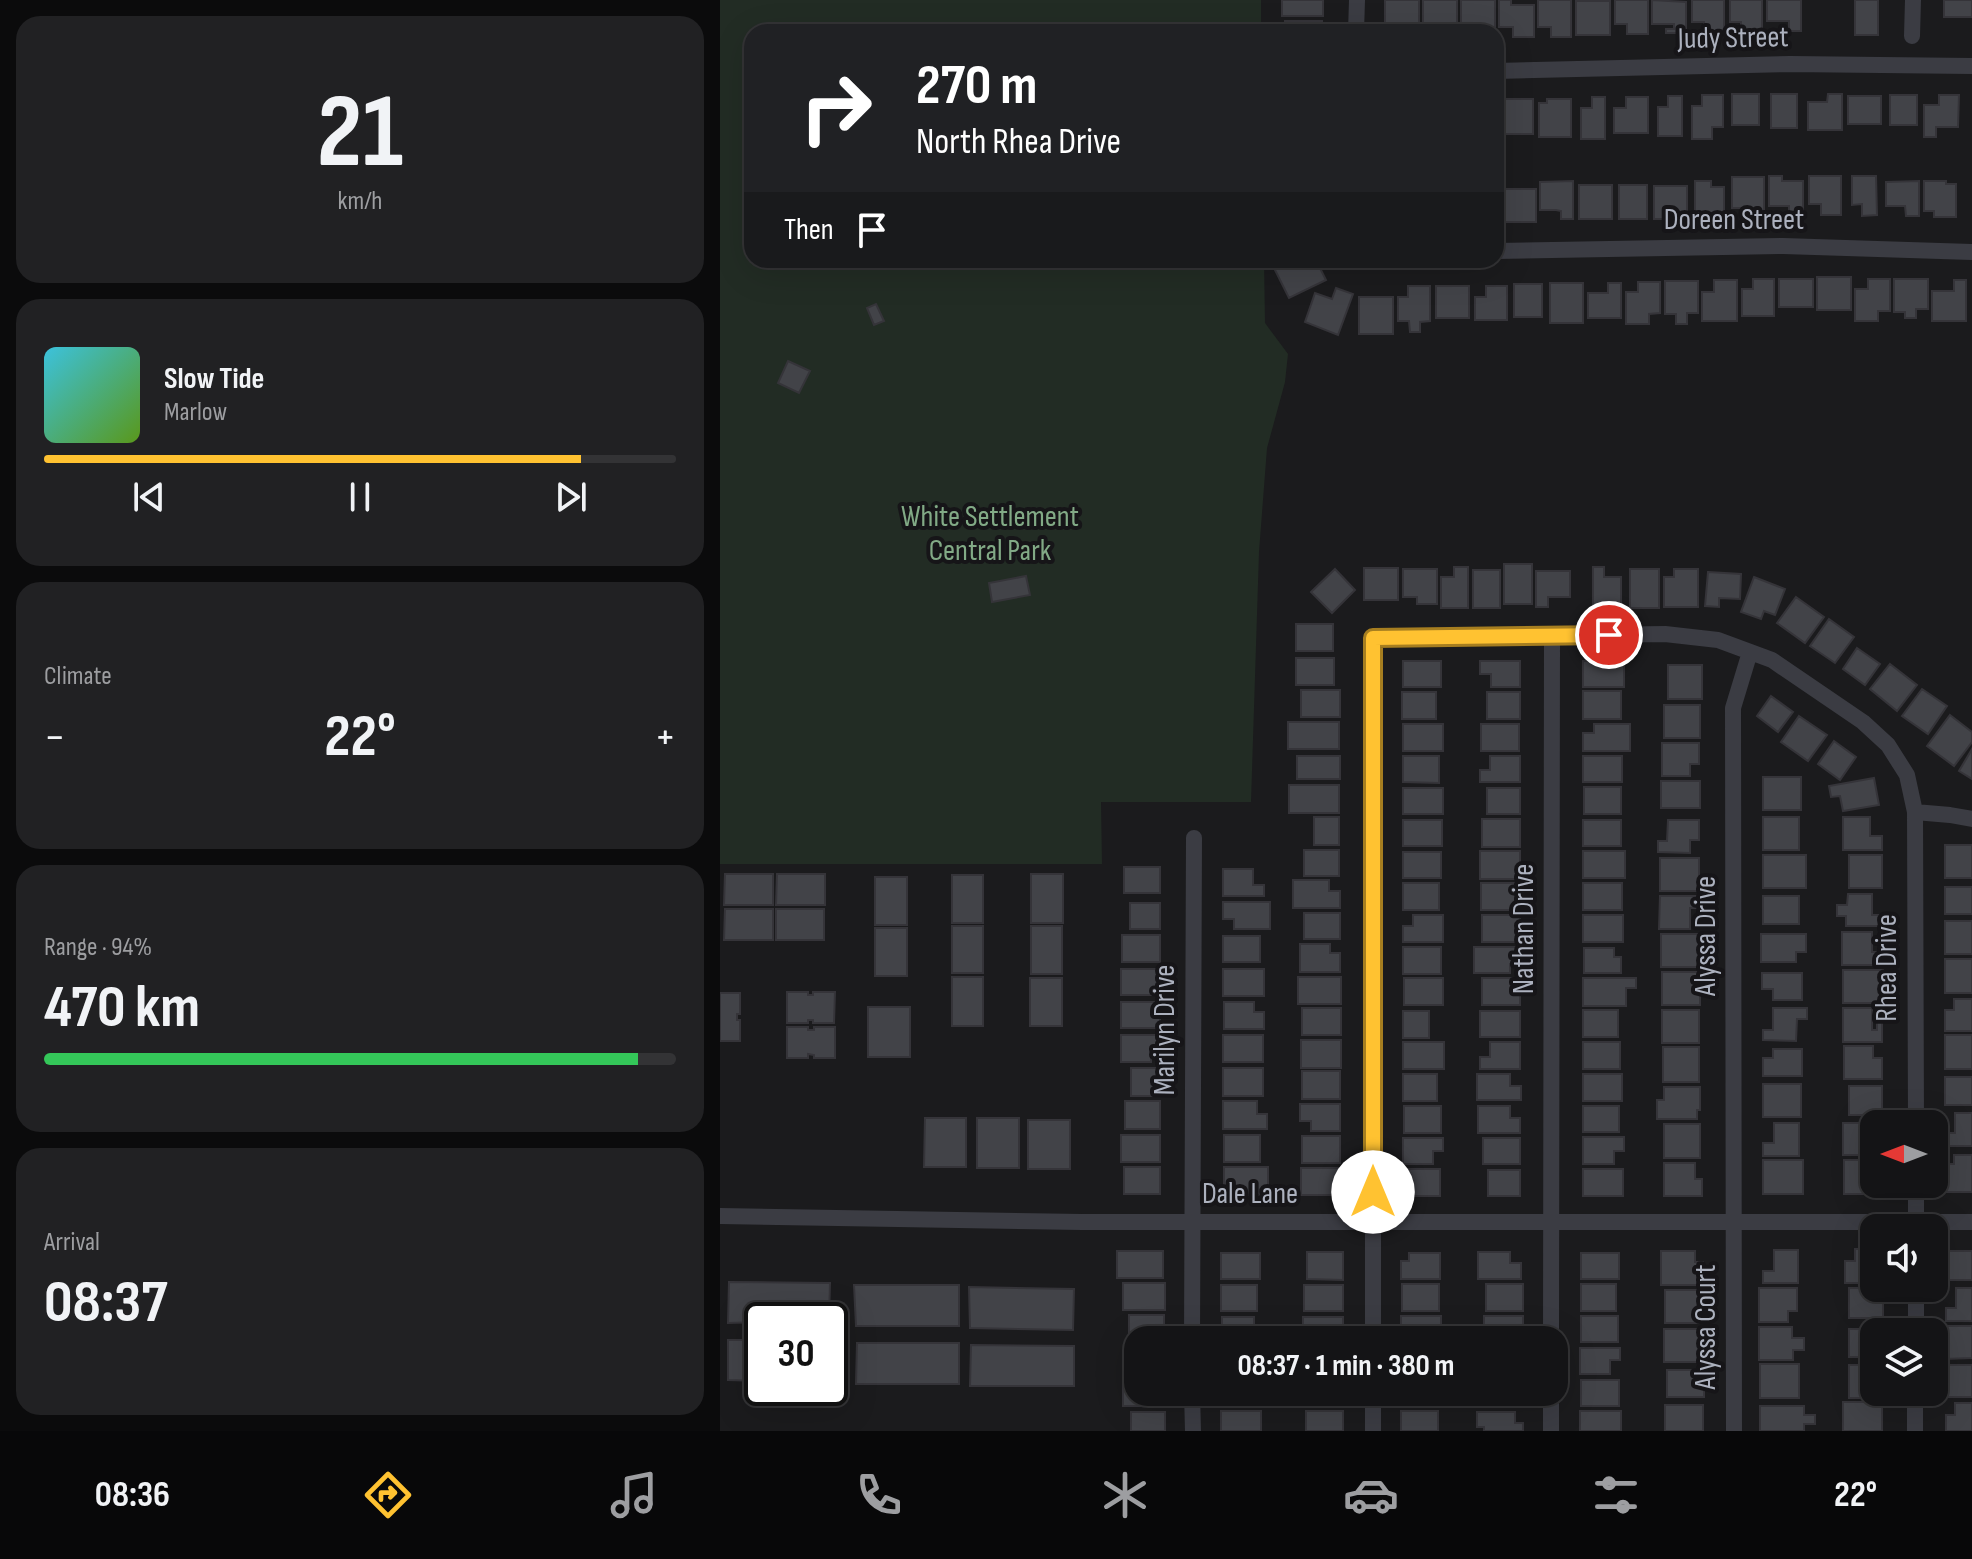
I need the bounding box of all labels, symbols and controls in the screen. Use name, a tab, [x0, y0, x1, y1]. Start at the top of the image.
street label: Judy Street	[1676, 19, 1789, 57]
text: 270 m	[916, 53, 1037, 120]
icon: right	[784, 56, 888, 160]
text: 21	[317, 71, 403, 196]
text: North Rhea Drive	[916, 121, 1121, 164]
text: km/h	[338, 186, 382, 217]
street label: Doreen Street	[1664, 202, 1804, 238]
icon: arrive	[850, 208, 894, 252]
text: Then	[784, 212, 834, 248]
text: Slow Tide	[164, 361, 264, 397]
text: Marlow	[164, 397, 227, 428]
icon: previous	[127, 475, 171, 519]
icon: pause	[338, 475, 382, 519]
icon: next	[549, 475, 593, 519]
park label: White Settlement Central Park	[901, 499, 1079, 569]
pin	[1575, 601, 1643, 669]
icon: arrive	[1587, 613, 1631, 657]
text: Climate	[44, 661, 112, 692]
text: 22°	[324, 701, 396, 773]
text: −	[44, 711, 66, 764]
text: +	[654, 711, 676, 764]
street label: Nathan Drive	[1506, 864, 1542, 994]
street label: Alyssa Drive	[1688, 876, 1724, 997]
street label: Rhea Drive	[1869, 914, 1905, 1022]
text: Range · 94%	[44, 932, 152, 963]
street label: Marilyn Drive	[1147, 965, 1183, 1095]
text: 470 km	[44, 972, 200, 1044]
north arrow	[1860, 1110, 1948, 1198]
map controls	[1860, 1110, 1948, 1406]
position arrow	[1331, 1150, 1415, 1234]
street label: Dale Lane	[1202, 1176, 1298, 1212]
button: sound	[1860, 1214, 1948, 1302]
text: Arrival	[44, 1227, 100, 1258]
street label: Alyssa Court	[1688, 1264, 1724, 1391]
text: 08:37	[44, 1267, 167, 1339]
speed limit sign: 30	[744, 1302, 848, 1406]
button: layers	[1860, 1318, 1948, 1406]
text: 08:37 · 1 min · 380 m	[1238, 1348, 1454, 1384]
icon: directions	[360, 1467, 416, 1523]
icon: music	[606, 1467, 662, 1523]
icon: phone	[851, 1467, 907, 1523]
icon: climate	[1097, 1467, 1153, 1523]
icon: car	[1343, 1467, 1399, 1523]
icon: filters	[1588, 1467, 1644, 1523]
text: 08:36	[95, 1474, 170, 1517]
text: 22°	[1834, 1474, 1877, 1517]

